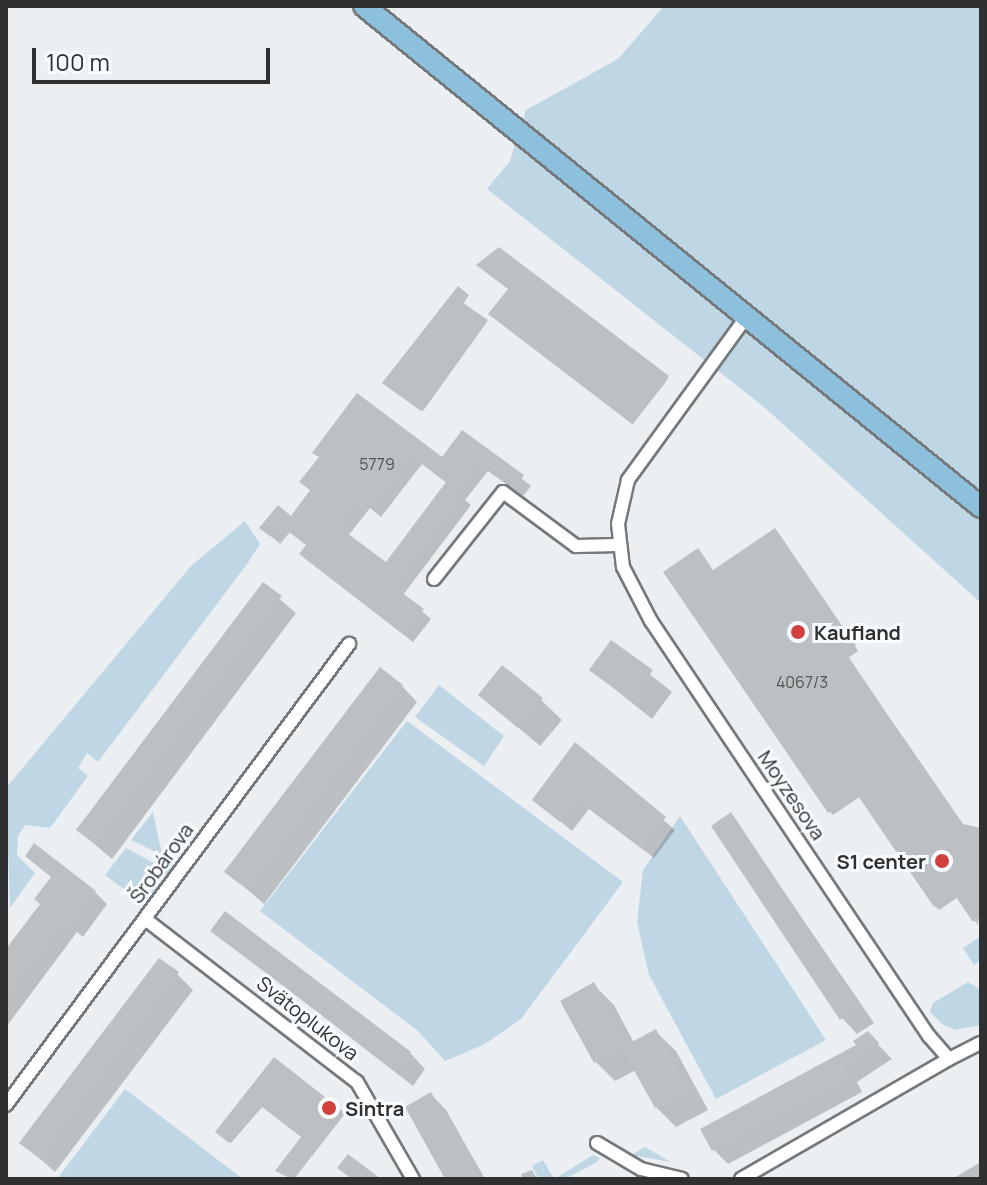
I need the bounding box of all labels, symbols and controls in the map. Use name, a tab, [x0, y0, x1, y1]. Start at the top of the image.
scale bar	[36, 32, 274, 82]
text: 100 m	[46, 45, 110, 78]
house number: 5779	[359, 454, 395, 474]
place label: Kaufland	[814, 620, 901, 644]
marker: Kaufland	[789, 623, 807, 641]
house number: 4067/3	[776, 672, 828, 692]
street label: Moyzesova	[753, 746, 831, 844]
street label: Šrobárova	[124, 818, 198, 908]
place label: S1 center	[837, 849, 926, 873]
marker: S1 center	[933, 852, 951, 870]
street label: Svätoplukova	[252, 971, 364, 1065]
place label: Sintra	[345, 1096, 404, 1120]
marker: Sintra	[320, 1099, 338, 1117]

